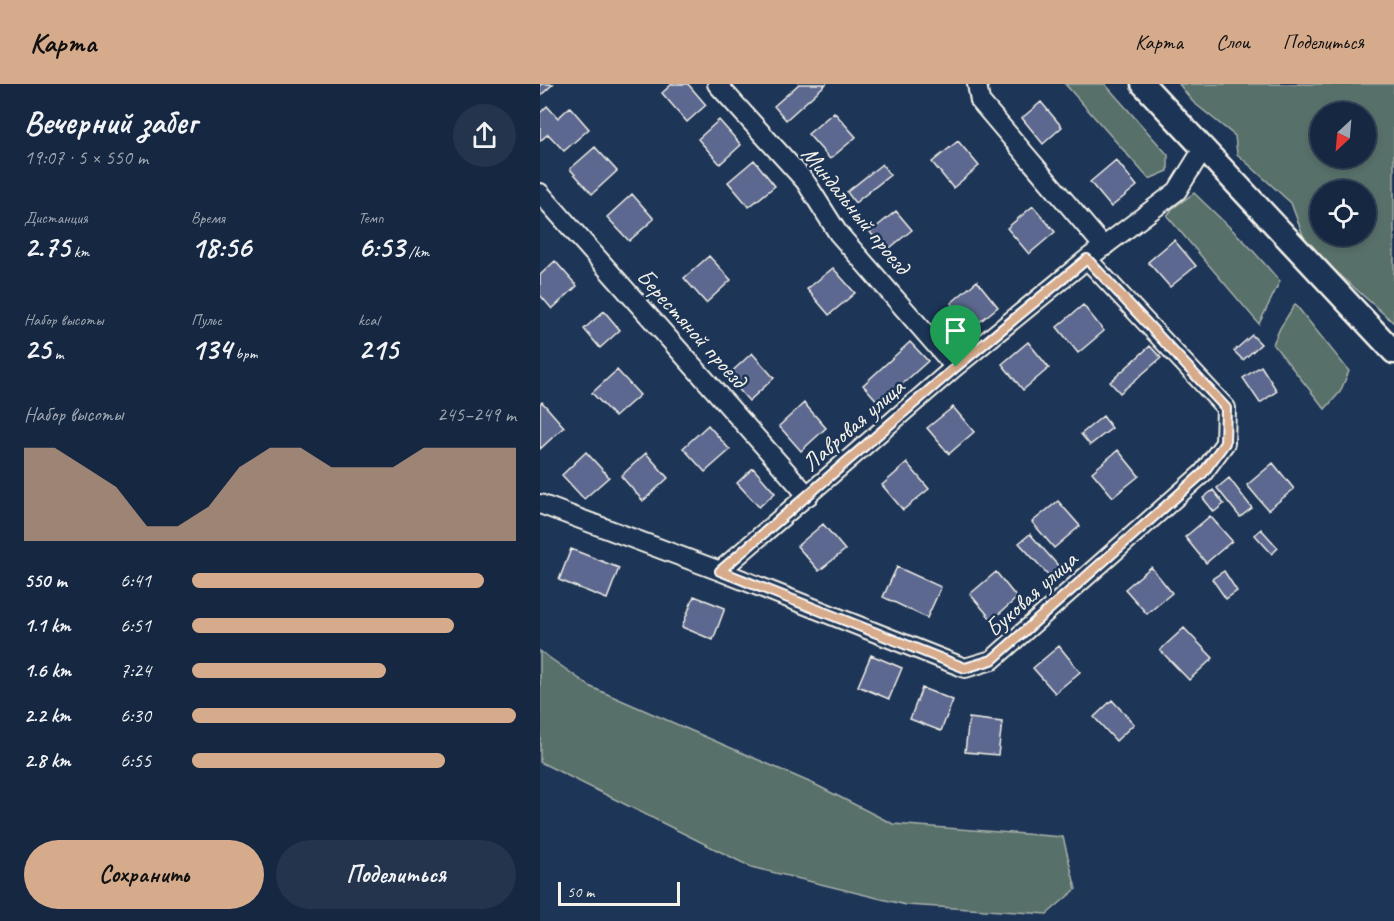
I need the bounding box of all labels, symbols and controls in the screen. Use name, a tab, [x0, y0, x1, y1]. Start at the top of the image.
text: Карта	[30, 25, 97, 60]
text: Карта	[1135, 29, 1183, 55]
text: Слои	[1216, 29, 1250, 55]
text: Поделиться	[1283, 29, 1364, 55]
text: Вечерний забег	[24, 101, 197, 143]
north arrow	[1310, 102, 1376, 168]
map controls	[1310, 102, 1376, 246]
button: share	[453, 104, 516, 167]
street label: Миндальный проезд	[795, 140, 919, 282]
text: 19:07 · 5 × 550 m	[24, 145, 148, 170]
button: locate	[1310, 180, 1376, 246]
text: Дистанция	[24, 208, 88, 228]
text: Время	[191, 208, 225, 228]
text: Темп	[358, 208, 384, 228]
text: 2.75	[24, 228, 70, 266]
text: 18:56	[191, 228, 251, 266]
text: 6:53	[358, 228, 405, 266]
text: km	[70, 242, 89, 262]
text: /km	[405, 242, 429, 262]
street label: Берестяной проезд	[630, 262, 755, 396]
pin	[930, 305, 981, 367]
text: Набор высоты	[24, 310, 103, 330]
text: Пульс	[191, 310, 222, 330]
text: kcal	[358, 310, 379, 330]
icon: arrive	[939, 314, 972, 347]
text: 25	[24, 330, 51, 368]
text: 134	[191, 330, 232, 368]
text: 215	[358, 330, 398, 368]
text: m	[51, 344, 63, 364]
text: bpm	[232, 344, 257, 364]
street label: Лавровая улица	[795, 371, 912, 478]
text: Набор высоты	[24, 402, 123, 427]
text: 245–249 m	[437, 402, 516, 427]
street label: Буковая улица	[979, 544, 1084, 643]
text: 550 m	[24, 568, 67, 593]
text: 6:41	[120, 568, 151, 593]
text: 1.1 km	[24, 613, 71, 638]
text: 6:51	[120, 613, 151, 638]
text: 1.6 km	[24, 658, 71, 683]
text: 7:24	[120, 658, 151, 683]
text: 2.2 km	[24, 703, 71, 728]
text: 6:30	[120, 703, 151, 728]
text: 2.8 km	[24, 748, 71, 773]
text: 6:55	[120, 748, 151, 773]
button: Сохранить	[24, 840, 264, 909]
button: Поделиться	[276, 840, 516, 909]
scale bar	[558, 879, 680, 906]
text: 50 m	[567, 882, 594, 902]

